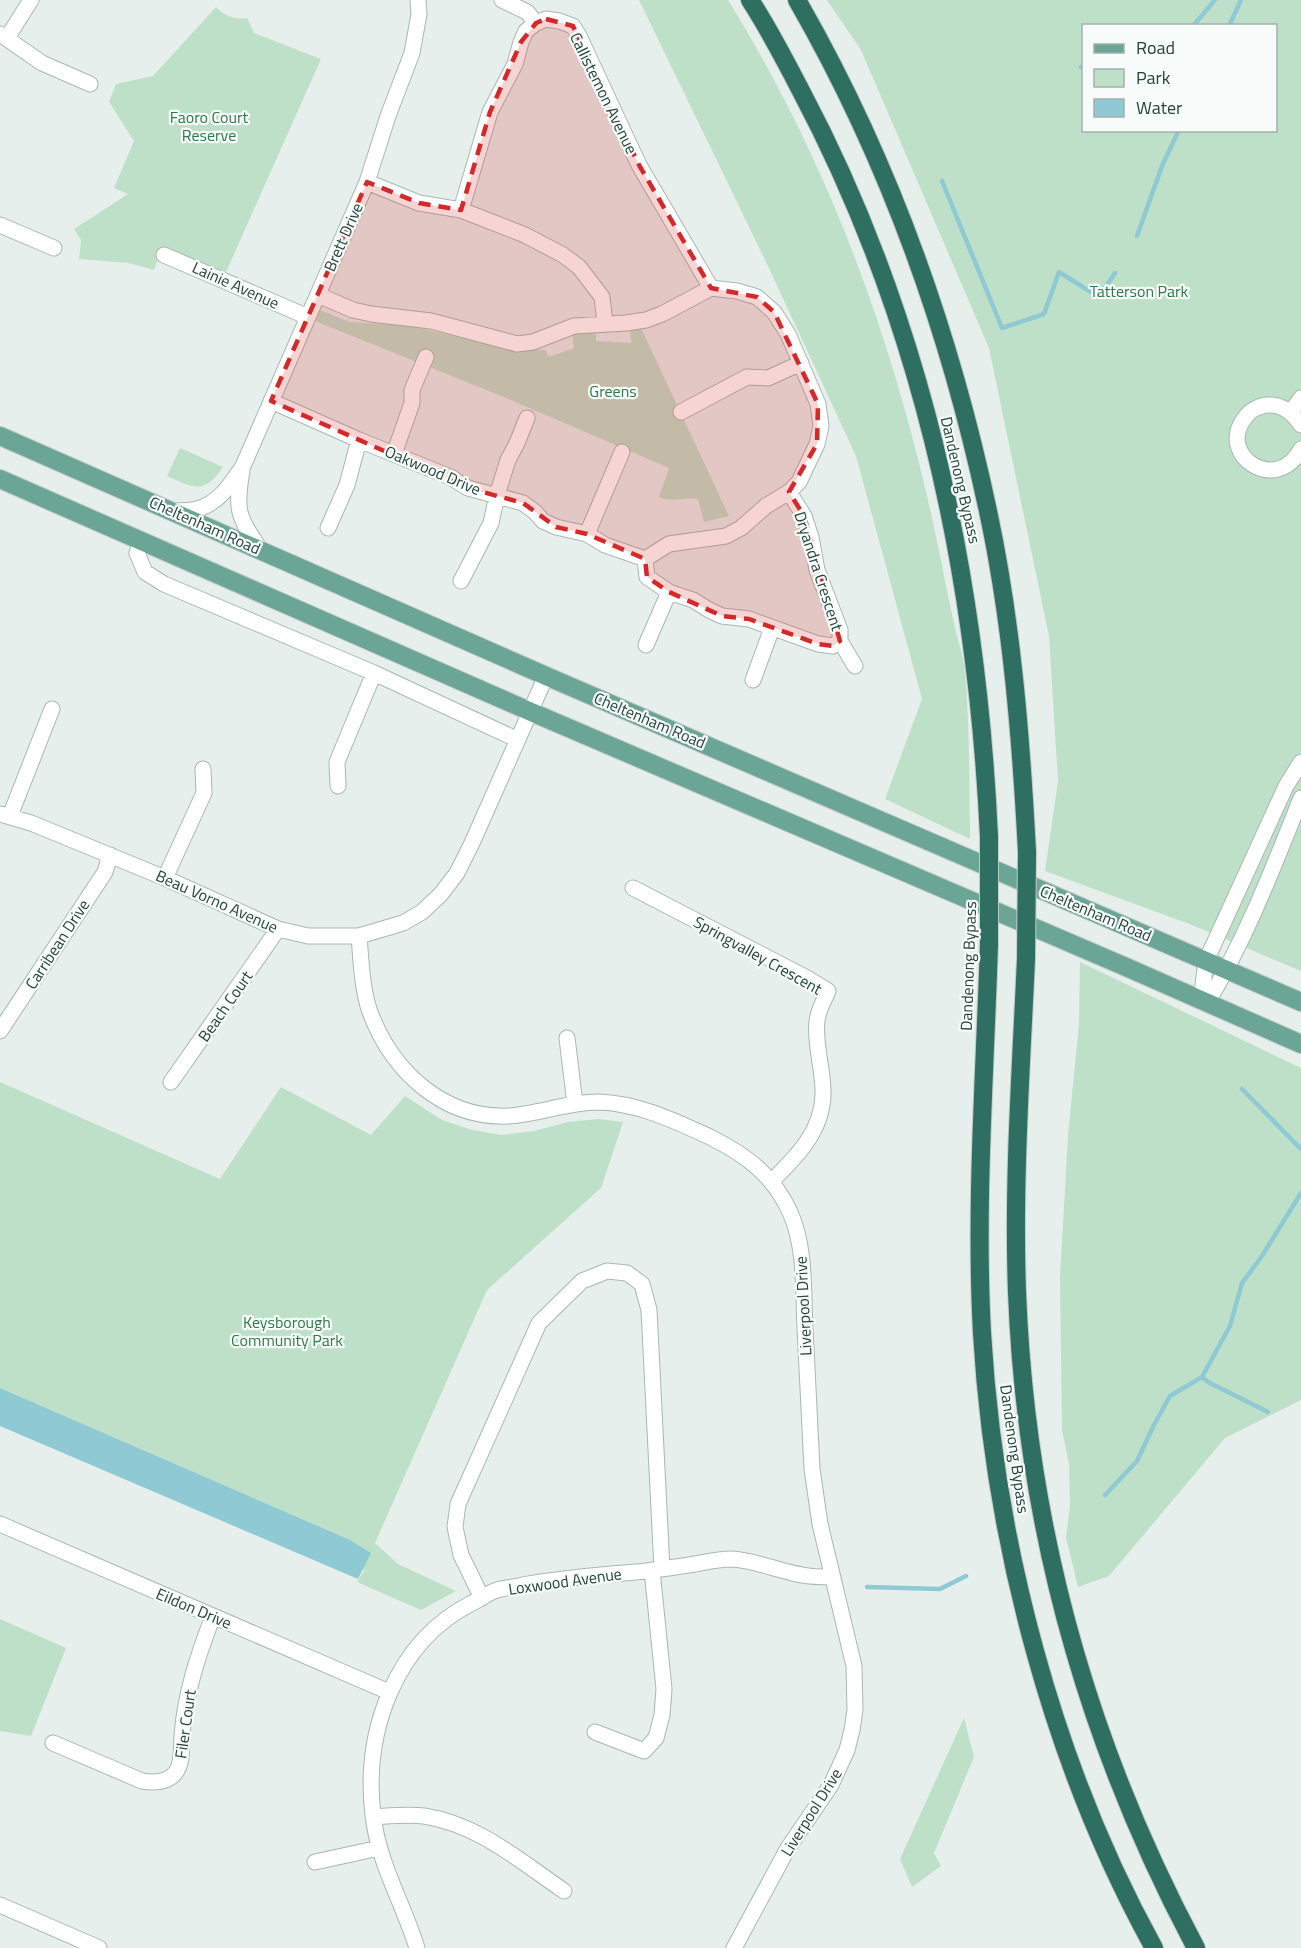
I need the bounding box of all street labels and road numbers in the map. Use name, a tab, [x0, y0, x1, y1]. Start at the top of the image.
street label: Callistemon Avenue	[564, 28, 644, 158]
street label: Brett Drive	[317, 199, 369, 275]
street label: Lainie Avenue	[189, 255, 283, 315]
street label: Dandenong Bypass	[935, 414, 987, 546]
street label: Oakwood Drive	[381, 439, 485, 501]
street label: Cheltenham Road	[146, 490, 264, 560]
street label: Dryandra Crescent	[788, 508, 850, 634]
street label: Cheltenham Road	[590, 686, 710, 754]
street label: Beau Vorno Avenue	[152, 863, 282, 939]
street label: Cheltenham Road	[1036, 879, 1156, 947]
street label: Carribean Drive	[19, 894, 95, 994]
street label: Dandenong Bypass	[954, 901, 982, 1031]
street label: Springvalley Crescent	[689, 910, 827, 1001]
street label: Beach Court	[192, 965, 258, 1046]
street label: Liverpool Drive	[788, 1256, 818, 1356]
street label: Dandenong Bypass	[994, 1383, 1036, 1515]
street label: Loxwood Avenue	[507, 1561, 623, 1601]
street label: Eildon Drive	[152, 1581, 236, 1635]
street label: Filer Court	[168, 1688, 202, 1760]
street label: Liverpool Drive	[774, 1763, 848, 1861]

